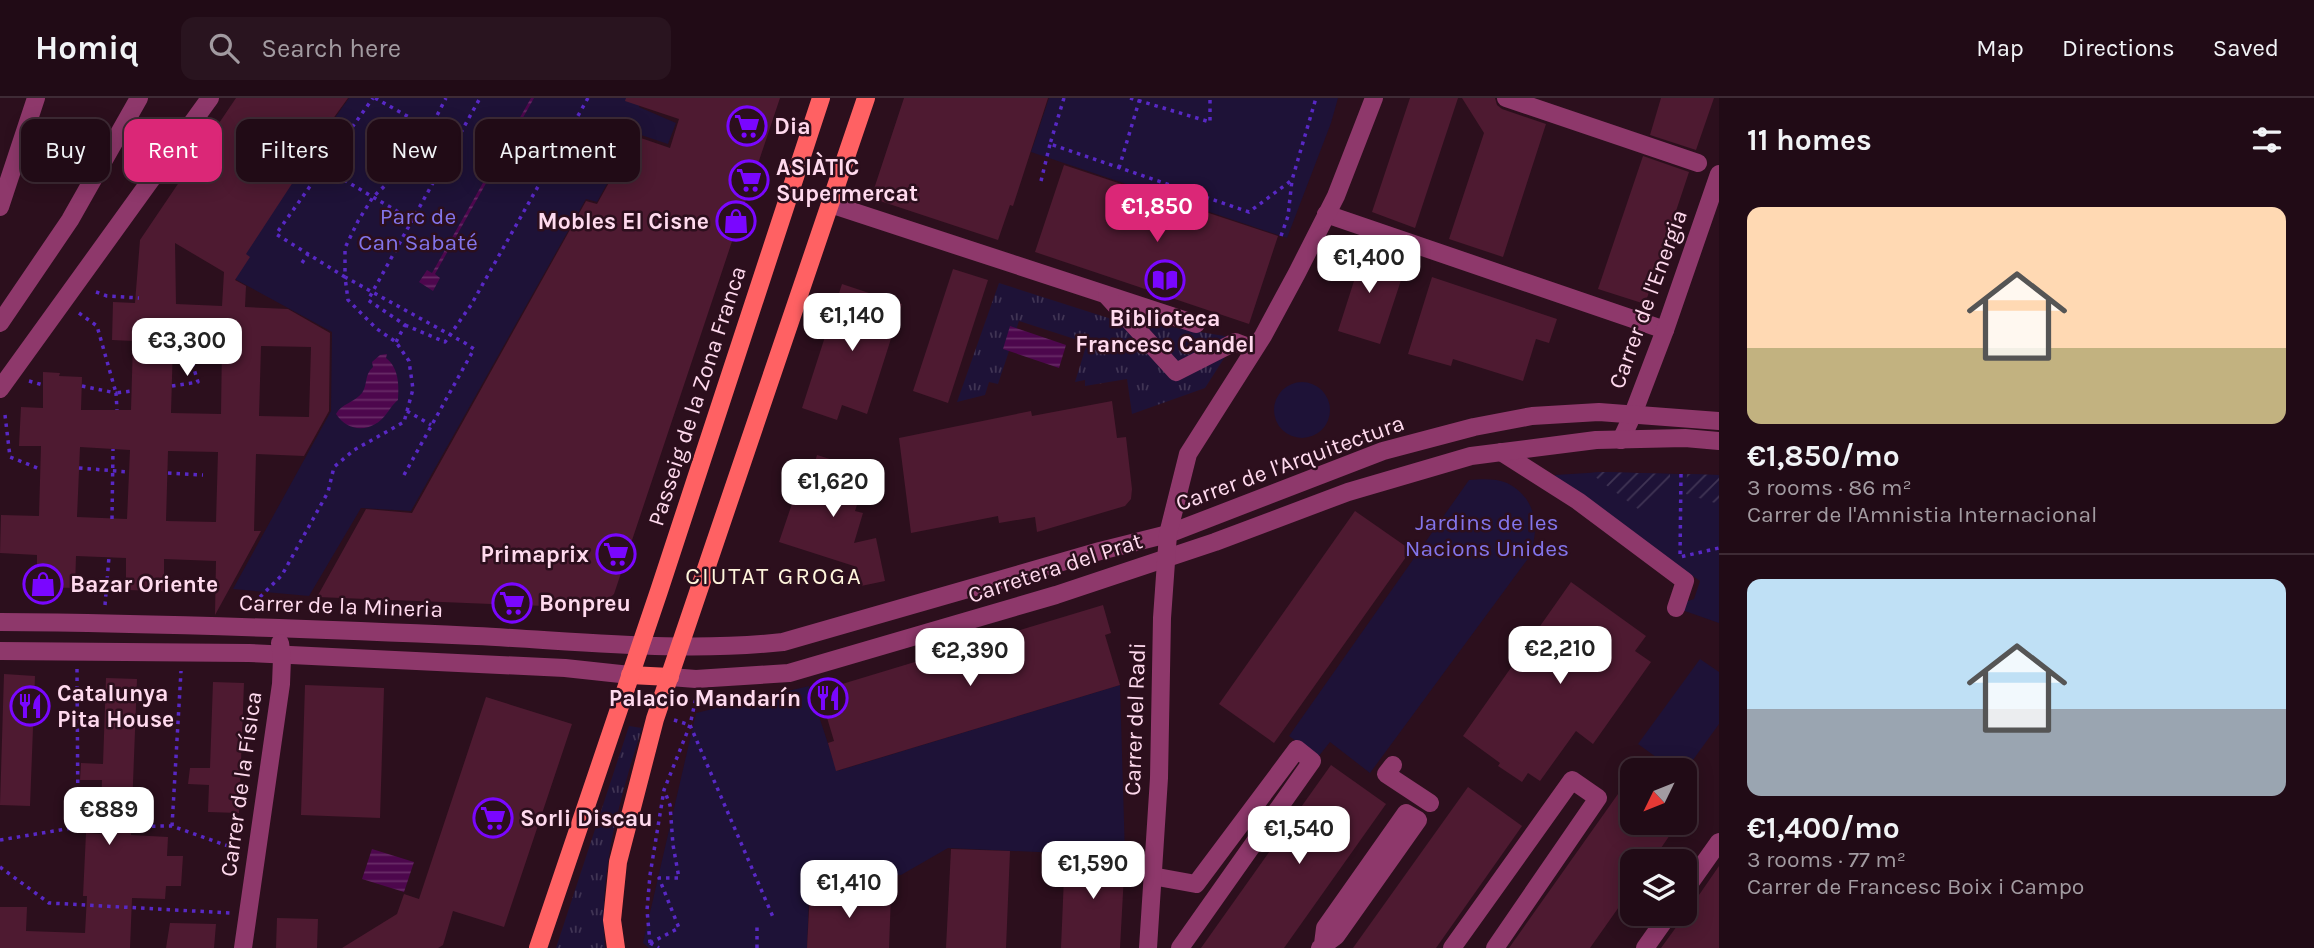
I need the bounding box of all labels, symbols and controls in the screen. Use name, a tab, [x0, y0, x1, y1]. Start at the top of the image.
search box	[181, 17, 671, 80]
text: Homiq	[35, 29, 139, 67]
icon: search	[205, 29, 243, 67]
text: Search here	[261, 33, 401, 64]
text: Map	[1976, 34, 2024, 62]
text: Directions	[2062, 34, 2175, 62]
text: Saved	[2213, 34, 2279, 62]
supermarket icon: Dia	[726, 105, 768, 147]
place label: Dia	[774, 113, 811, 140]
chip: Buy	[21, 119, 110, 182]
chip: Rent	[124, 119, 222, 182]
chip: Filters	[236, 119, 353, 182]
chip: New	[367, 119, 461, 182]
chip: Apartment	[475, 119, 640, 182]
icon: filters	[2248, 121, 2286, 159]
text: 11 homes	[1747, 122, 1872, 158]
place label: ASIÀTIC Supermercat	[776, 151, 918, 207]
supermarket icon: ASIÀTIC Supermercat	[728, 159, 770, 201]
pin: €1,850	[1100, 184, 1214, 244]
text: €1,850	[1121, 193, 1193, 220]
shop icon: Mobles El Cisne	[715, 200, 757, 242]
park label: Parc de Can Sabaté	[358, 203, 478, 256]
street label: Carrer de l'Energia	[1603, 206, 1693, 392]
place label: Mobles El Cisne	[538, 208, 709, 235]
pin: €1,400	[1312, 236, 1426, 295]
text: €1,400	[1333, 244, 1405, 271]
icon: home	[1954, 253, 2080, 379]
library icon: Biblioteca Francesc Candel	[1144, 259, 1186, 301]
street label: Passeig de la Zona Franca	[642, 263, 752, 529]
pin: €1,140	[795, 294, 909, 353]
text: €1,140	[819, 302, 885, 329]
place label: Biblioteca Francesc Candel	[1075, 305, 1255, 358]
pin: €3,300	[130, 318, 244, 378]
text: €3,300	[148, 327, 226, 354]
street label: Carrer de l'Arquitectura	[1172, 409, 1408, 517]
text: €1,850/mo	[1747, 438, 1900, 474]
pin: €1,620	[776, 460, 890, 519]
text: €1,620	[797, 468, 869, 495]
text: 3 rooms · 86 m²	[1747, 474, 1912, 501]
text: Carrer de l'Amnistia Internacional	[1747, 501, 2098, 528]
park label: Jardins de les Nacions Unides	[1405, 509, 1569, 562]
street label: Carretera del Prat	[964, 527, 1146, 609]
supermarket icon: Primaprix	[595, 533, 637, 575]
place label: Primaprix	[480, 541, 589, 568]
district label: CIUTAT GROGA	[685, 562, 863, 590]
shop icon: Bazar Oriente	[22, 563, 64, 605]
place label: Bazar Oriente	[70, 571, 218, 598]
supermarket icon: Bonpreu	[491, 582, 533, 624]
street label: Carrer de la Mineria	[238, 589, 444, 623]
place label: Bonpreu	[539, 590, 631, 617]
icon: home	[1954, 625, 2080, 751]
pin: €2,210	[1503, 626, 1617, 686]
pin: €2,390	[913, 628, 1027, 688]
text: €2,210	[1525, 635, 1595, 662]
text: €2,390	[931, 637, 1009, 664]
street label: Carrer del Radi	[1119, 642, 1151, 796]
restaurant icon: Palacio Mandarín	[807, 677, 849, 719]
place label: Catalunya Pita House	[57, 680, 174, 733]
restaurant icon: Catalunya Pita House	[9, 685, 51, 727]
place label: Palacio Mandarín	[609, 685, 801, 712]
street label: Carrer de la Física	[215, 690, 267, 878]
north arrow	[1620, 758, 1698, 835]
map controls	[1620, 758, 1697, 926]
pin: €889	[68, 788, 150, 847]
text: €889	[80, 796, 138, 823]
supermarket icon: Sorli Discau	[472, 797, 514, 839]
place label: Sorli Discau	[520, 805, 653, 832]
pin: €1,540	[1242, 806, 1356, 866]
text: €1,400/mo	[1747, 810, 1900, 846]
text: €1,540	[1264, 815, 1334, 842]
pin: €1,590	[1036, 842, 1150, 901]
text: 3 rooms · 77 m²	[1747, 846, 1906, 873]
button: layers	[1620, 849, 1697, 926]
text: €1,590	[1058, 850, 1128, 877]
pin: €1,410	[792, 860, 906, 920]
text: €1,410	[816, 869, 882, 896]
text: Carrer de Francesc Boix i Campo	[1747, 873, 2084, 900]

